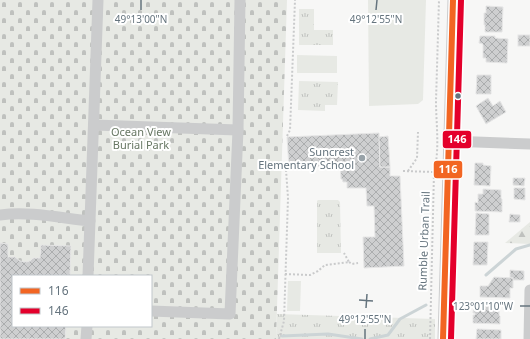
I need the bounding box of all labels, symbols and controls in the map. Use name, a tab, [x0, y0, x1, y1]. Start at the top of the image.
text: 49°13'00"N	[115, 12, 167, 26]
text: 49°12'55"N	[350, 12, 402, 26]
unlabelled marker	[453, 91, 463, 101]
park label: Ocean View Burial Park	[111, 124, 171, 152]
line badge: 146	[442, 130, 472, 149]
text: 146	[448, 131, 466, 146]
place label: Suncrest Elementary School	[258, 144, 354, 172]
marker: Suncrest Elementary School	[357, 153, 367, 163]
line badge: 116	[433, 160, 463, 179]
text: 116	[439, 161, 457, 176]
street label: Rumble Urban Trail	[414, 191, 433, 291]
legend	[12, 275, 152, 327]
text: 116	[48, 282, 69, 299]
text: 123°01'10"W	[453, 299, 514, 313]
text: 146	[48, 302, 69, 319]
text: 49°12'55"N	[339, 312, 391, 326]

